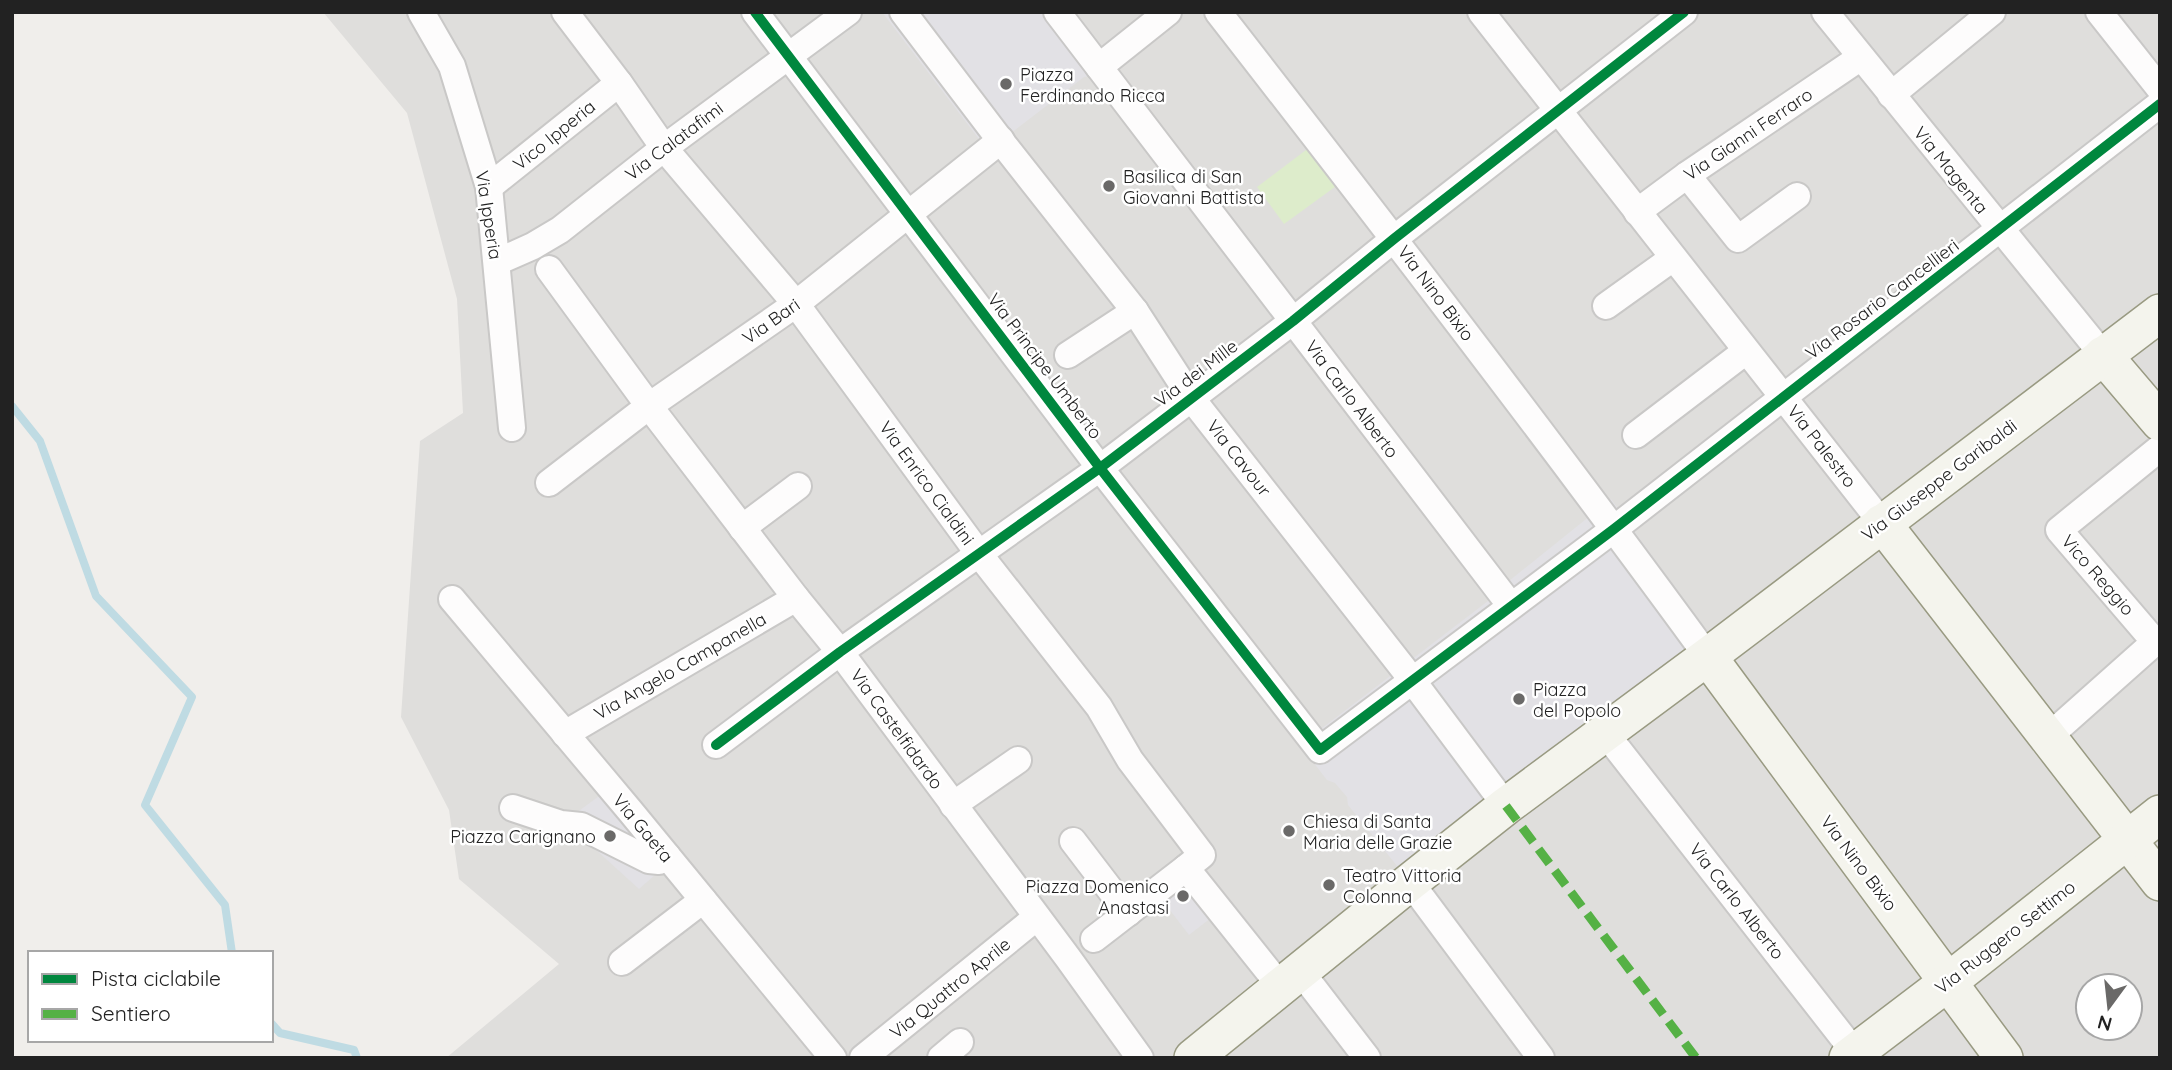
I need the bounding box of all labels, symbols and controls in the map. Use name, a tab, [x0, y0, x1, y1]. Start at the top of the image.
place label: Piazza Ferdinando Ricca	[1020, 63, 1165, 107]
marker: Piazza Ferdinando Ricca	[998, 76, 1014, 92]
street label: Via Gianni Ferraro	[1679, 82, 1817, 186]
street label: Vico Ipperia	[508, 95, 600, 175]
street label: Via Calatafimi	[620, 97, 728, 185]
street label: Via Magenta	[1909, 122, 1993, 218]
place label: Basilica di San Giovanni Battista	[1123, 165, 1264, 209]
street label: Via Ipperia	[471, 169, 507, 261]
marker: Basilica di San Giovanni Battista	[1101, 178, 1117, 194]
street label: Via Rosario Cancellieri	[1801, 234, 1963, 364]
street label: Via Nino Bixio	[1393, 241, 1479, 345]
street label: Via Principe Umberto	[983, 288, 1107, 444]
street label: Via Bari	[738, 293, 804, 349]
street label: Via dei Mille	[1150, 334, 1242, 412]
street label: Via Carlo Alberto	[1300, 336, 1404, 462]
street label: Via Palestro	[1782, 400, 1862, 492]
street label: Via Giuseppe Garibaldi	[1857, 414, 2021, 546]
street label: Via Cavour	[1202, 415, 1276, 501]
street label: Via Enrico Cialdini	[874, 417, 980, 549]
street label: Vico Reggio	[2056, 530, 2140, 620]
street label: Via Angelo Campanella	[590, 607, 770, 725]
street label: Via Castelfidardo	[846, 664, 948, 794]
place label: Piazza del Popolo	[1533, 678, 1621, 722]
marker: Piazza del Popolo	[1511, 691, 1527, 707]
street label: Via Gaeta	[608, 789, 678, 867]
place label: Chiesa di Santa Maria delle Grazie	[1303, 810, 1452, 854]
street label: Via Nino Bixio	[1816, 811, 1902, 915]
marker: Chiesa di Santa Maria delle Grazie	[1281, 823, 1297, 839]
place label: Piazza Carignano	[450, 825, 596, 848]
marker: Piazza Carignano	[602, 828, 618, 844]
street label: Via Carlo Alberto	[1684, 838, 1790, 964]
place label: Teatro Vittoria Colonna	[1343, 864, 1462, 908]
place label: Piazza Domenico Anastasi	[1025, 875, 1169, 919]
street label: Via Ruggero Settimo	[1930, 875, 2080, 999]
marker: Teatro Vittoria Colonna	[1321, 877, 1337, 893]
marker: Piazza Domenico Anastasi	[1175, 888, 1191, 904]
street label: Via Quattro Aprile	[885, 932, 1015, 1044]
legend	[28, 951, 273, 1042]
text: Pista ciclabile	[91, 965, 221, 991]
north arrow	[2074, 972, 2144, 1042]
text: Sentiero	[91, 1000, 171, 1026]
text: N	[2095, 1010, 2114, 1037]

